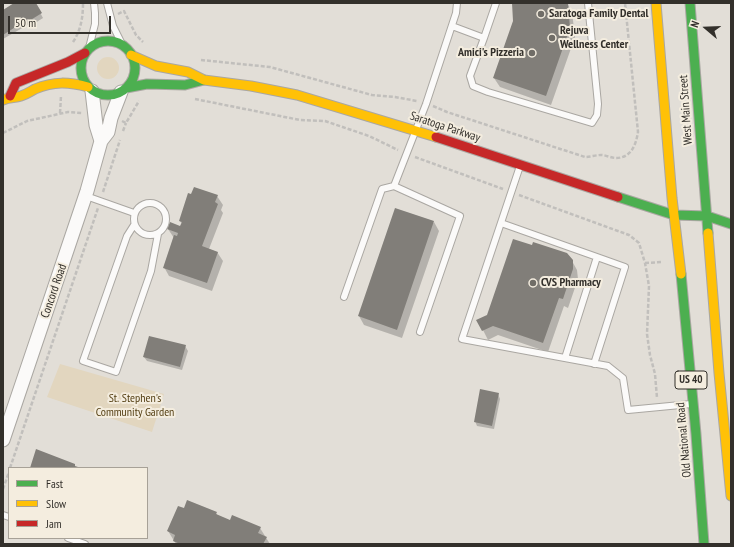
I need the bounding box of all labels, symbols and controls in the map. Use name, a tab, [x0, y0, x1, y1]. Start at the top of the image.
place label: Saratoga Family Dental	[549, 7, 648, 21]
scale bar	[10, 8, 113, 34]
north arrow	[686, 8, 726, 48]
marker: Saratoga Family Dental	[536, 9, 546, 19]
text: 50 m	[15, 15, 36, 30]
text: N	[687, 19, 702, 29]
place label: Rejuva Wellness Center	[560, 24, 628, 52]
marker: Rejuva Wellness Center	[547, 33, 557, 43]
place label: Amici's Pizzeria	[458, 46, 524, 60]
marker: Amici's Pizzeria	[527, 48, 537, 58]
street label: West Main Street	[676, 74, 696, 146]
street label: Saratoga Parkway	[408, 109, 482, 145]
street label: Concord Road	[38, 262, 70, 320]
place label: CVS Pharmacy	[541, 276, 601, 290]
marker: CVS Pharmacy	[528, 278, 538, 288]
road number: US 40	[675, 371, 707, 389]
park label: St. Stephen's Community Garden	[96, 392, 174, 420]
street label: Old National Road	[674, 402, 694, 478]
legend	[8, 467, 148, 539]
text: Fast	[46, 476, 63, 491]
text: Slow	[46, 496, 66, 511]
text: Jam	[46, 516, 62, 531]

